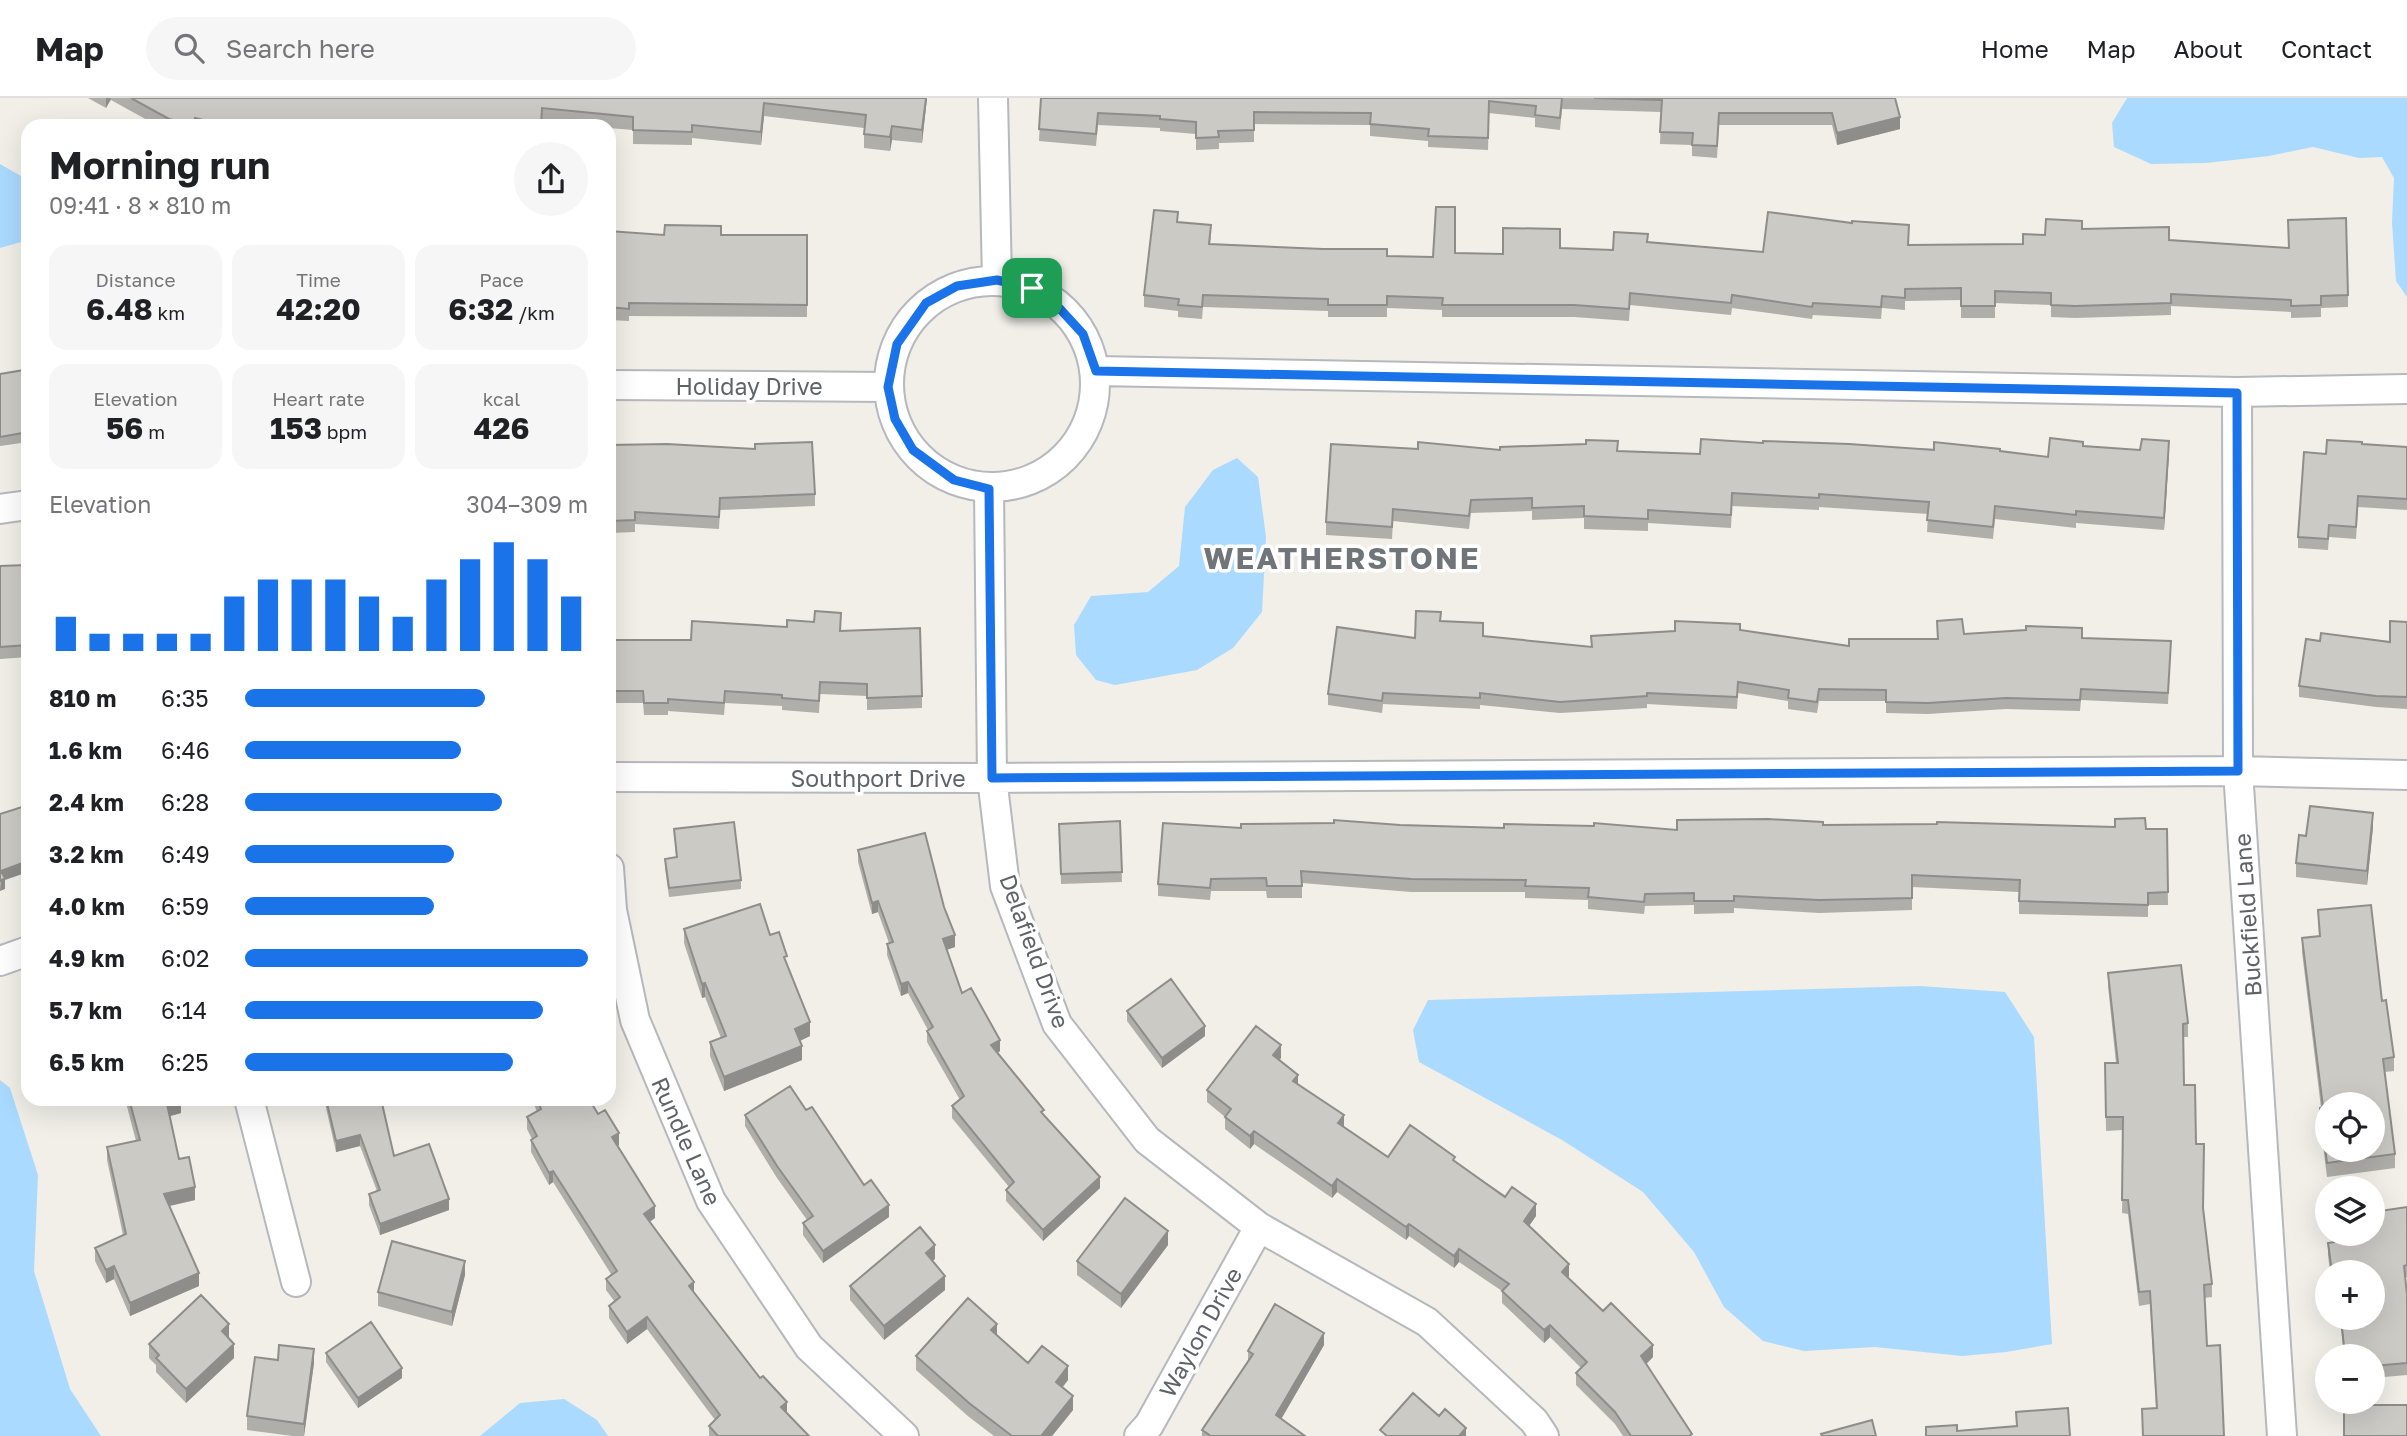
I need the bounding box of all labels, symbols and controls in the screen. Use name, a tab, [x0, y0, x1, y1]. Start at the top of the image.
search box	[146, 17, 636, 80]
text: Map	[35, 29, 104, 68]
icon: search	[170, 29, 208, 67]
text: Search here	[226, 33, 375, 64]
text: Home	[1981, 34, 2049, 63]
text: Map	[2087, 34, 2136, 63]
text: About	[2174, 34, 2243, 63]
text: Contact	[2281, 34, 2372, 63]
text: Morning run	[49, 142, 270, 187]
button: share	[514, 142, 588, 216]
text: 09:41 · 8 × 810 m	[49, 191, 231, 219]
pin	[1002, 258, 1062, 318]
text: Distance	[96, 268, 175, 291]
text: Time	[296, 268, 341, 291]
text: Pace	[479, 268, 524, 291]
icon: arrive	[1013, 269, 1051, 307]
text: 6.48	[86, 291, 153, 327]
text: 42:20	[276, 291, 361, 327]
text: 6:32	[448, 291, 513, 327]
text: km	[153, 301, 185, 324]
text: /km	[513, 301, 555, 324]
street label: Holiday Drive	[675, 372, 823, 400]
text: Elevation	[93, 387, 178, 410]
text: Heart rate	[272, 387, 365, 410]
text: kcal	[483, 387, 520, 410]
text: 56	[106, 410, 143, 446]
text: 153	[270, 410, 322, 446]
text: 426	[473, 410, 530, 446]
text: m	[143, 420, 165, 443]
text: bpm	[322, 420, 367, 443]
text: Elevation	[49, 490, 151, 518]
text: 304–309 m	[466, 490, 588, 518]
district label: WEATHERSTONE	[1204, 540, 1480, 576]
text: 810 m	[49, 684, 116, 712]
text: 6:35	[161, 684, 209, 712]
text: 1.6 km	[49, 736, 122, 764]
text: 6:46	[161, 736, 210, 764]
street label: Southport Drive	[790, 764, 966, 792]
text: 2.4 km	[49, 788, 124, 816]
text: 6:28	[161, 788, 209, 816]
street label: Buckfield Lane	[2227, 832, 2267, 998]
text: 3.2 km	[49, 840, 124, 868]
text: 6:49	[161, 840, 210, 868]
street label: Delafield Drive	[994, 870, 1076, 1032]
text: 4.0 km	[49, 892, 125, 920]
text: 6:59	[161, 892, 209, 920]
text: 4.9 km	[49, 944, 125, 972]
text: 6:02	[161, 944, 209, 972]
text: 5.7 km	[49, 996, 122, 1024]
text: 6:14	[161, 996, 207, 1024]
text: 6.5 km	[49, 1048, 124, 1076]
text: 6:25	[161, 1048, 209, 1076]
street label: Rundle Lane	[646, 1073, 728, 1209]
map controls	[2315, 1092, 2385, 1414]
button: locate	[2315, 1092, 2385, 1162]
button: layers	[2315, 1176, 2385, 1246]
button: +	[2315, 1260, 2385, 1330]
street label: Waylon Drive	[1153, 1262, 1247, 1402]
button: −	[2315, 1344, 2385, 1414]

